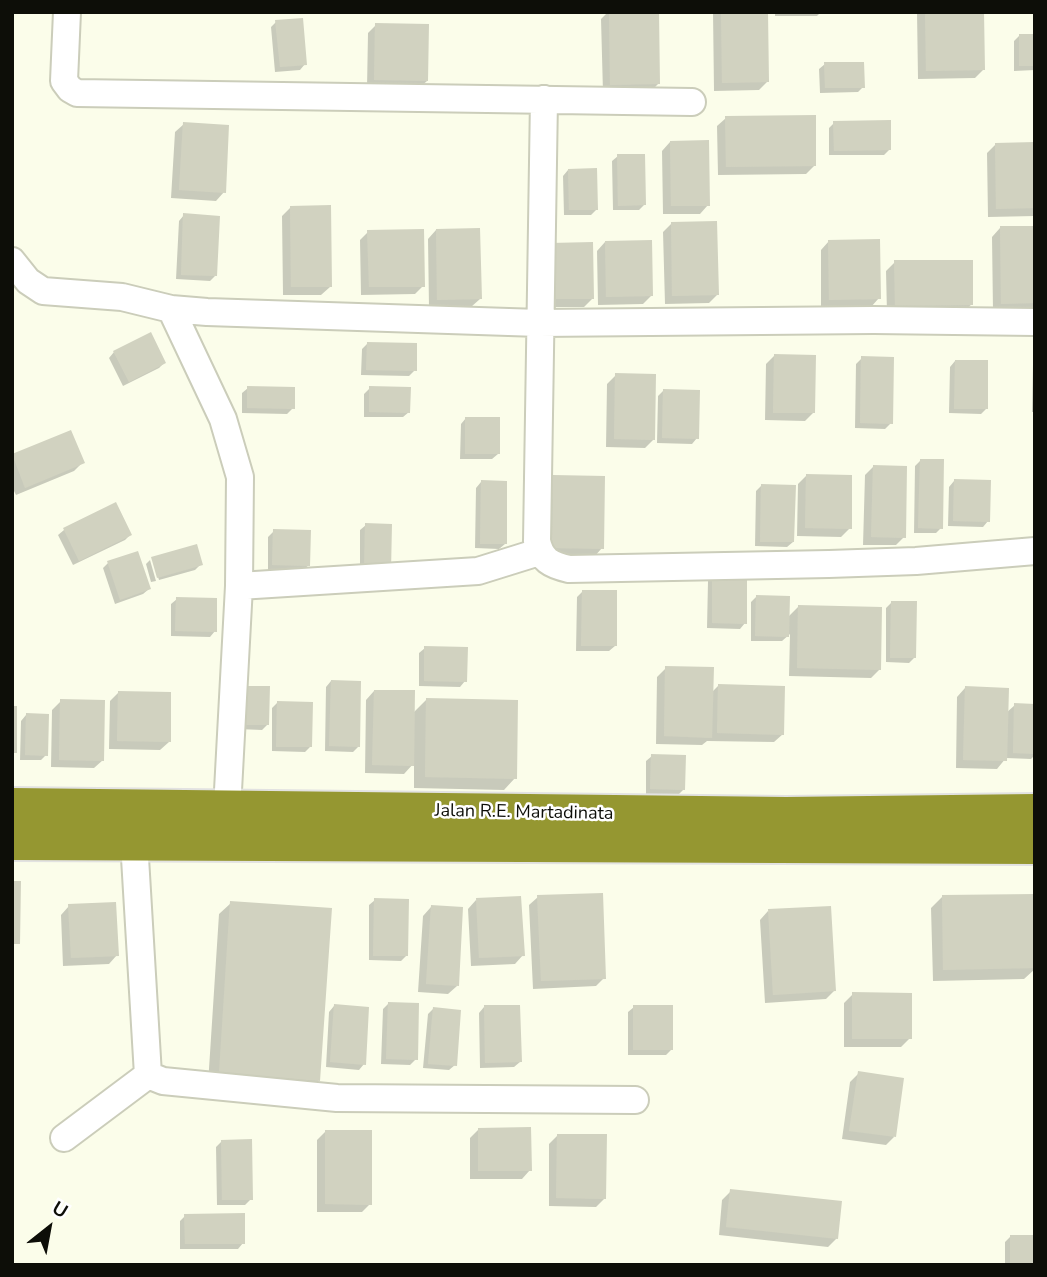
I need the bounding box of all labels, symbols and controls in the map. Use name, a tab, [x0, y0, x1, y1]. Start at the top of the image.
street label: Jalan R.E. Martadinata	[434, 801, 614, 825]
north arrow	[14, 1193, 84, 1263]
text: U	[47, 1195, 73, 1225]

